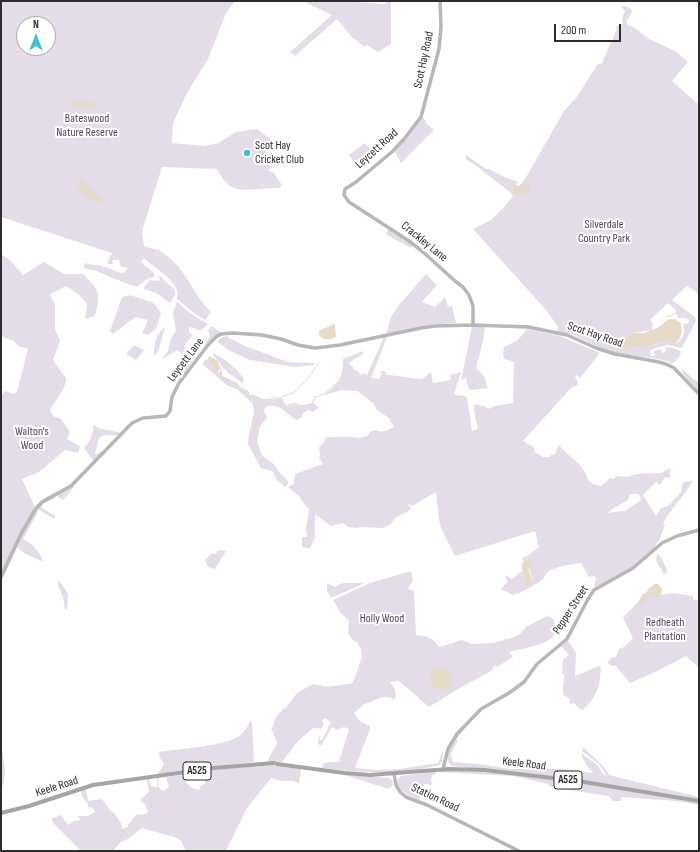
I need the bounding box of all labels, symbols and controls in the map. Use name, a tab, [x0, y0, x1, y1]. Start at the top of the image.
north arrow	[16, 16, 56, 56]
scale bar	[556, 16, 623, 42]
text: N	[33, 18, 39, 31]
text: 200 m	[561, 23, 586, 38]
street label: Scot Hay Road	[411, 30, 437, 90]
park label: Bateswood Nature Reserve	[56, 112, 118, 140]
street label: Leycett Road	[353, 126, 401, 172]
place label: Scot Hay Cricket Club	[255, 139, 304, 167]
marker: Scot Hay Cricket Club	[242, 148, 252, 158]
park label: Silverdale Country Park	[578, 218, 630, 246]
street label: Crackley Lane	[398, 219, 450, 265]
street label: Scot Hay Road	[565, 319, 625, 351]
street label: Leycett Lane	[165, 335, 207, 385]
park label: Walton's Wood	[15, 425, 49, 453]
street label: Pepper Street	[550, 583, 592, 637]
park label: Holly Wood	[360, 612, 404, 626]
park label: Redheath Plantation	[644, 616, 686, 644]
street label: Keele Road	[501, 754, 547, 774]
road number: A525	[183, 762, 211, 780]
road number: A525	[554, 771, 582, 789]
street label: Keele Road	[34, 773, 80, 801]
street label: Station Road	[409, 781, 461, 815]

